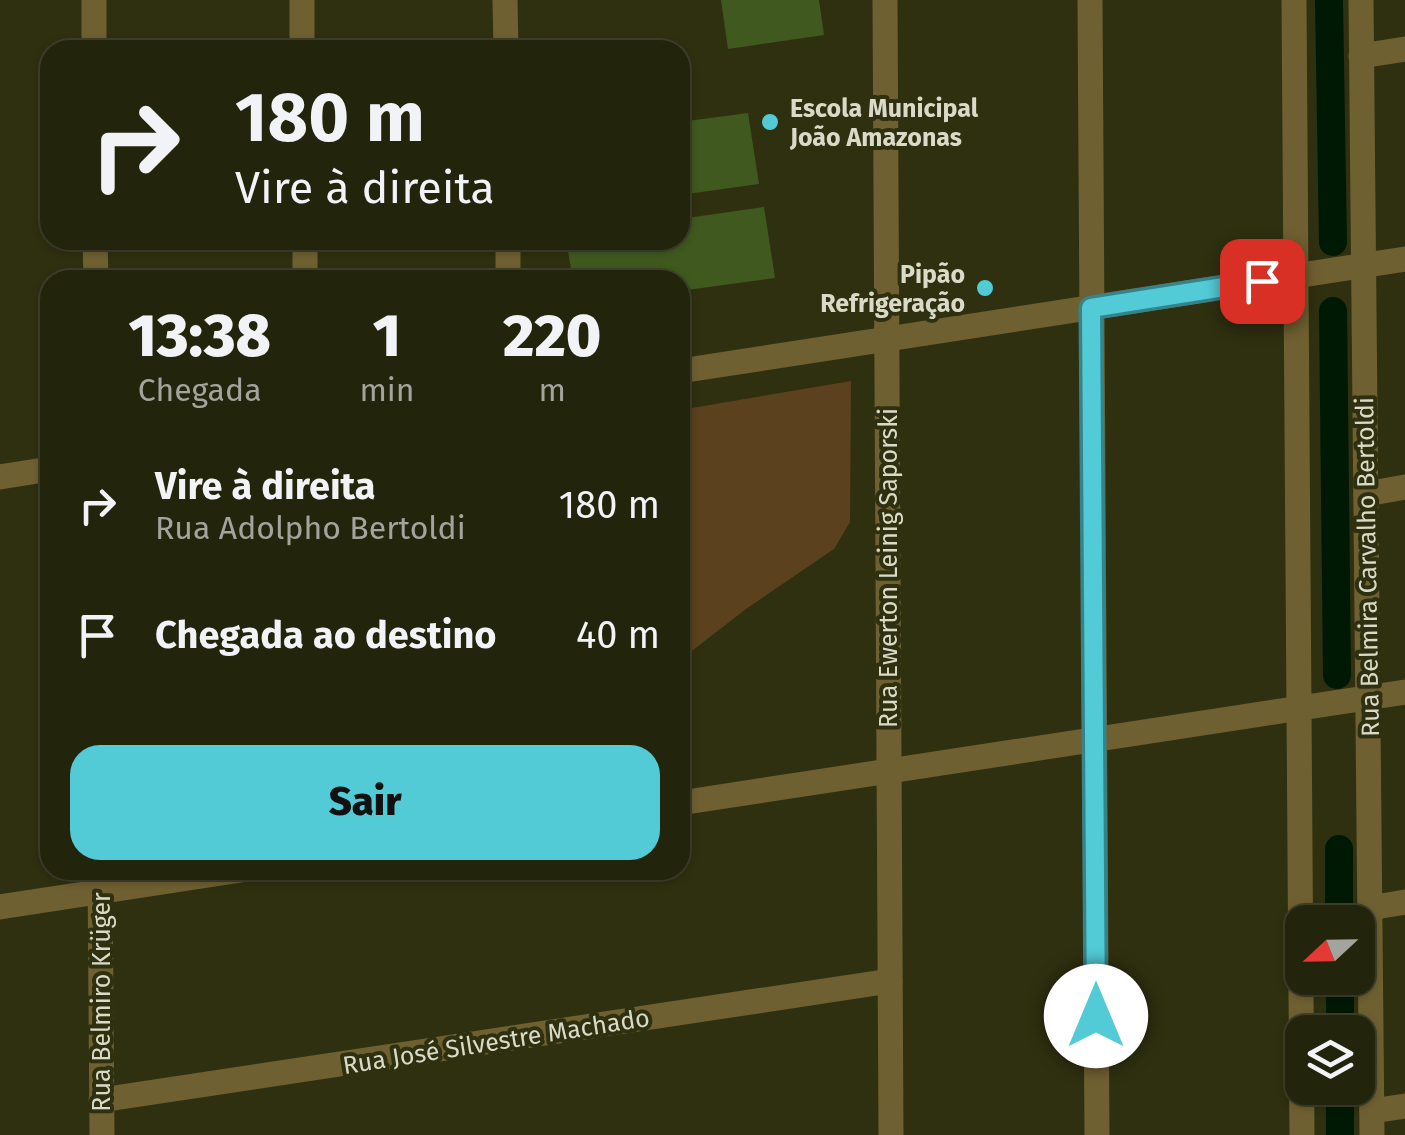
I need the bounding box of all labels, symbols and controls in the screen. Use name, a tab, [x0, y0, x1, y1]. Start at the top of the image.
text: 180 m	[235, 76, 425, 160]
icon: right	[70, 80, 200, 210]
place label: Escola Municipal João Amazonas	[789, 94, 979, 153]
marker: Escola Municipal João Amazonas	[759, 111, 781, 133]
text: Vire à direita	[235, 161, 495, 215]
pin	[1220, 239, 1305, 324]
icon: arrive	[1235, 254, 1290, 309]
place label: Pipão Refrigeração	[820, 260, 965, 319]
marker: Pipão Refrigeração	[974, 277, 996, 299]
text: 13:38	[129, 300, 271, 372]
text: 1	[373, 300, 401, 372]
text: 220	[503, 300, 602, 372]
text: Chegada	[138, 371, 262, 409]
text: min	[359, 371, 415, 409]
text: m	[539, 371, 566, 409]
street label: Rua Belmira Carvalho Bertoldi	[1350, 397, 1386, 737]
street label: Rua Ewerton Leinig Saporski	[874, 408, 904, 728]
text: Vire à direita	[155, 463, 376, 509]
icon: right	[70, 478, 125, 533]
text: 180 m	[559, 482, 660, 528]
text: Rua Adolpho Bertoldi	[155, 509, 466, 547]
icon: arrive	[70, 608, 125, 663]
text: Chegada ao destino	[155, 612, 497, 658]
text: 40 m	[576, 612, 660, 658]
button: Sair	[70, 745, 660, 860]
street label: Rua Belmiro Krüger	[87, 892, 117, 1112]
north arrow	[1285, 905, 1375, 995]
map controls	[1285, 905, 1375, 1105]
position arrow	[1044, 964, 1148, 1068]
street label: Rua José Silvestre Machado	[341, 1003, 652, 1081]
button: layers	[1285, 1015, 1375, 1105]

